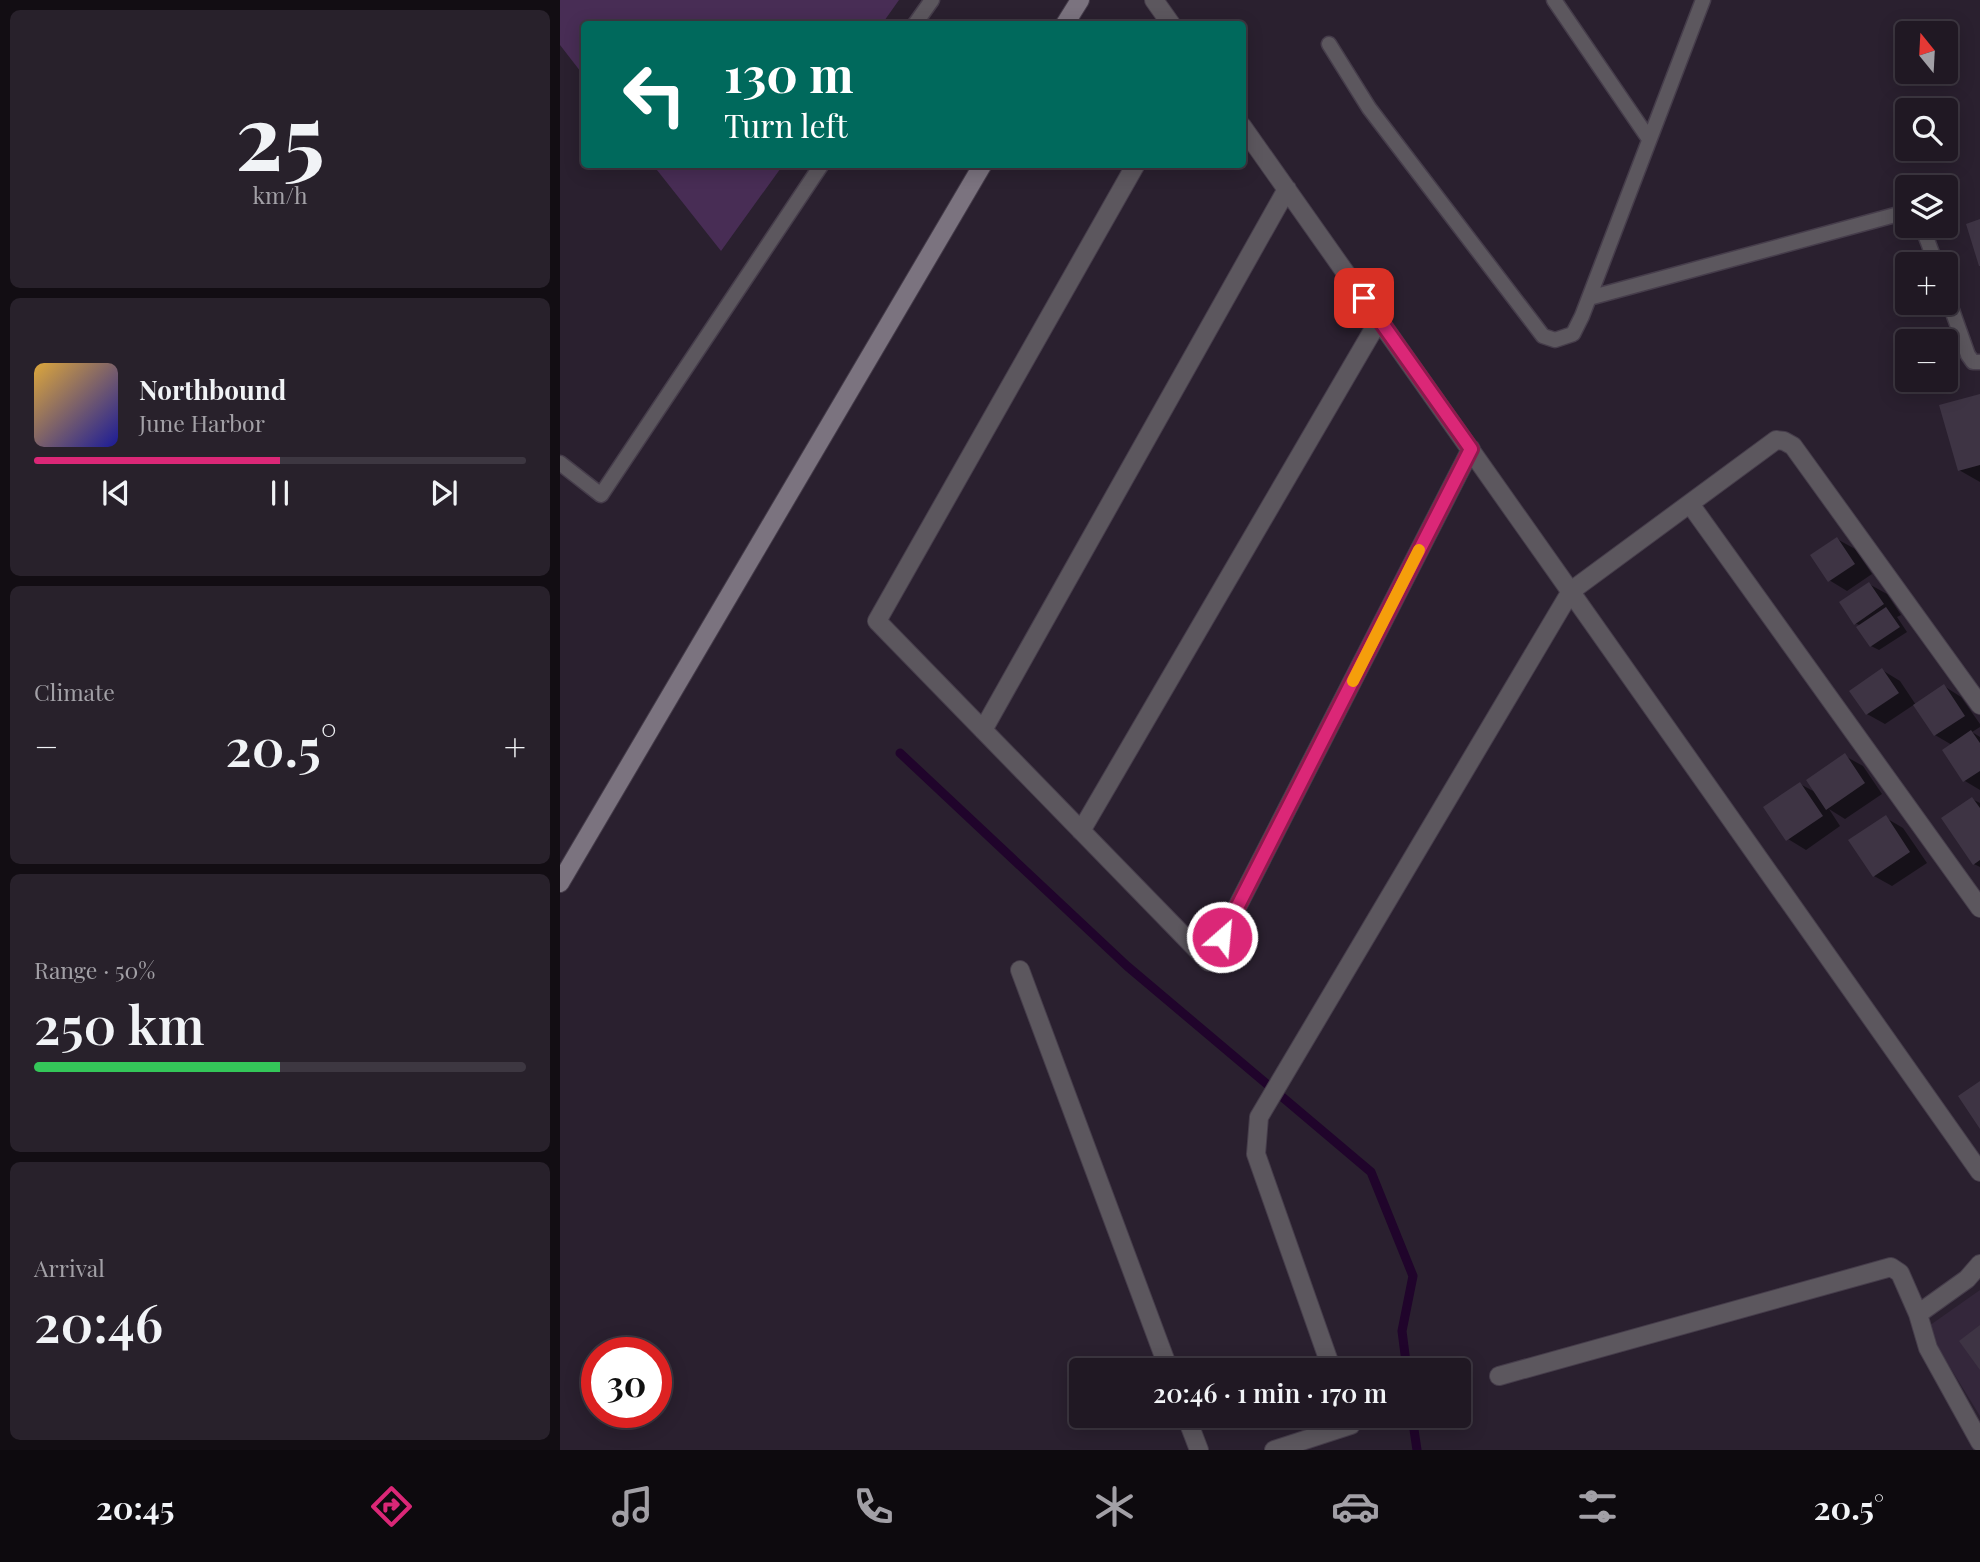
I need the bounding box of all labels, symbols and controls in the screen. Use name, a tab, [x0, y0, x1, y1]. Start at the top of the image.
north arrow	[1895, 21, 1958, 84]
map controls	[1895, 21, 1958, 392]
text: 130 m	[724, 40, 854, 105]
icon: left	[609, 49, 700, 140]
text: 25	[235, 73, 325, 194]
button: search	[1895, 98, 1958, 161]
text: Turn left	[724, 103, 848, 146]
button: layers	[1895, 175, 1958, 238]
text: km/h	[252, 179, 308, 210]
button: +	[1895, 252, 1958, 315]
pin	[1334, 268, 1394, 328]
icon: arrive	[1345, 279, 1383, 317]
button: −	[1895, 329, 1958, 392]
text: Northbound	[139, 372, 286, 407]
text: June Harbor	[139, 407, 265, 438]
icon: previous	[97, 474, 135, 512]
icon: pause	[261, 474, 299, 512]
icon: next	[425, 474, 463, 512]
text: Climate	[34, 676, 115, 707]
text: 20.5°	[225, 711, 337, 780]
text: −	[34, 720, 59, 771]
text: +	[504, 720, 526, 771]
position arrow	[1185, 900, 1259, 974]
text: Range · 50%	[34, 954, 155, 985]
text: 250 km	[34, 989, 204, 1058]
text: Arrival	[34, 1252, 105, 1283]
text: 20:46	[34, 1287, 163, 1356]
speed limit sign: 30	[581, 1337, 672, 1428]
text: 20:46 · 1 min · 170 m	[1153, 1375, 1387, 1410]
icon: directions	[367, 1482, 416, 1531]
icon: music	[608, 1482, 657, 1531]
icon: phone	[849, 1482, 898, 1531]
icon: climate	[1090, 1482, 1139, 1531]
icon: car	[1331, 1482, 1380, 1531]
icon: filters	[1573, 1482, 1622, 1531]
text: 20:45	[96, 1485, 174, 1528]
text: 20.5°	[1814, 1485, 1884, 1528]

